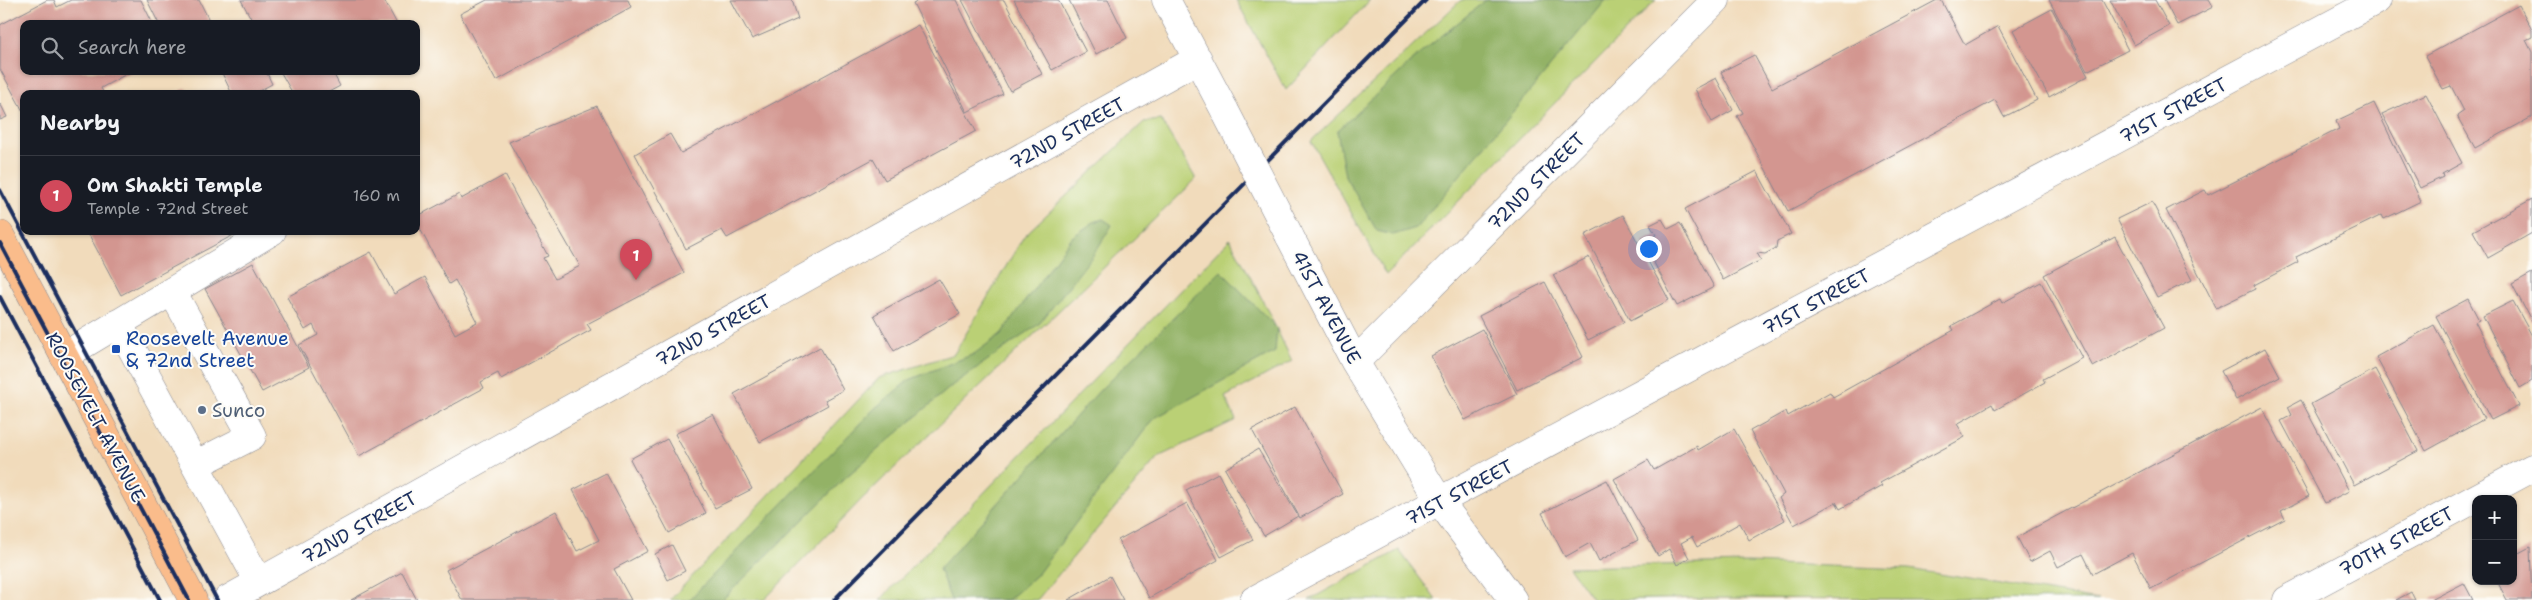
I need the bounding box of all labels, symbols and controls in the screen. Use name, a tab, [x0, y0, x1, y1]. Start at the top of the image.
search box	[20, 20, 420, 75]
icon: search	[38, 34, 66, 62]
text: Search here	[78, 35, 187, 60]
street label: 71ST STREET	[2115, 72, 2232, 149]
street label: 72ND STREET	[1005, 91, 1130, 175]
text: Nearby	[40, 109, 120, 137]
street label: 72ND STREET	[1482, 127, 1591, 236]
text: Om Shakti Temple	[87, 173, 263, 198]
text: 1	[52, 185, 60, 206]
text: 160 m	[353, 185, 400, 206]
text: Temple · 72nd Street	[87, 198, 249, 219]
your location	[1636, 236, 1662, 262]
pin: 1	[620, 239, 652, 280]
street label: 41ST AVENUE	[1286, 246, 1367, 368]
street label: 71ST STREET	[1758, 263, 1875, 340]
street label: 72ND STREET	[651, 288, 776, 372]
place label: Roosevelt Avenue & 72nd Street	[126, 326, 289, 373]
street label: ROOSEVELT AVENUE	[40, 328, 151, 507]
marker: Roosevelt Avenue & 72nd Street	[110, 343, 122, 355]
place label: Sunco	[212, 398, 265, 423]
marker: Sunco	[196, 404, 208, 416]
street label: 71ST STREET	[1401, 454, 1518, 531]
street label: 72ND STREET	[297, 485, 422, 569]
map controls	[2472, 495, 2517, 585]
button: +	[2472, 495, 2517, 540]
street label: 70TH STREET	[2335, 501, 2458, 582]
button: −	[2472, 540, 2517, 585]

